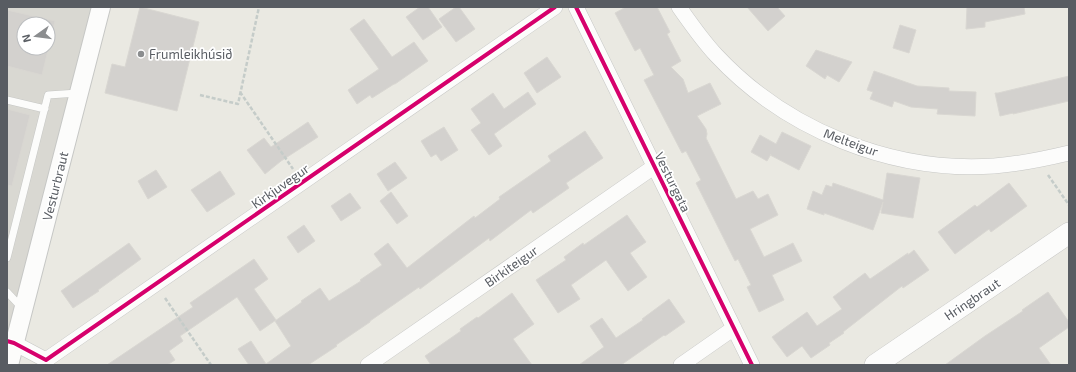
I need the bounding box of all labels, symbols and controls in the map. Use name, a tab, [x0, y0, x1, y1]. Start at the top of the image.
north arrow	[16, 16, 56, 56]
text: N	[19, 33, 33, 44]
place label: Frumleikhúsið	[149, 46, 232, 62]
marker: Frumleikhúsið	[136, 49, 146, 59]
street label: Melteigur	[821, 125, 881, 159]
street label: Vesturgata	[652, 149, 694, 215]
street label: Vesturbraut	[39, 150, 71, 222]
street label: Kirkjuvegur	[248, 160, 312, 212]
street label: Birkiteigur	[481, 242, 541, 290]
street label: Hringbraut	[941, 274, 1003, 324]

